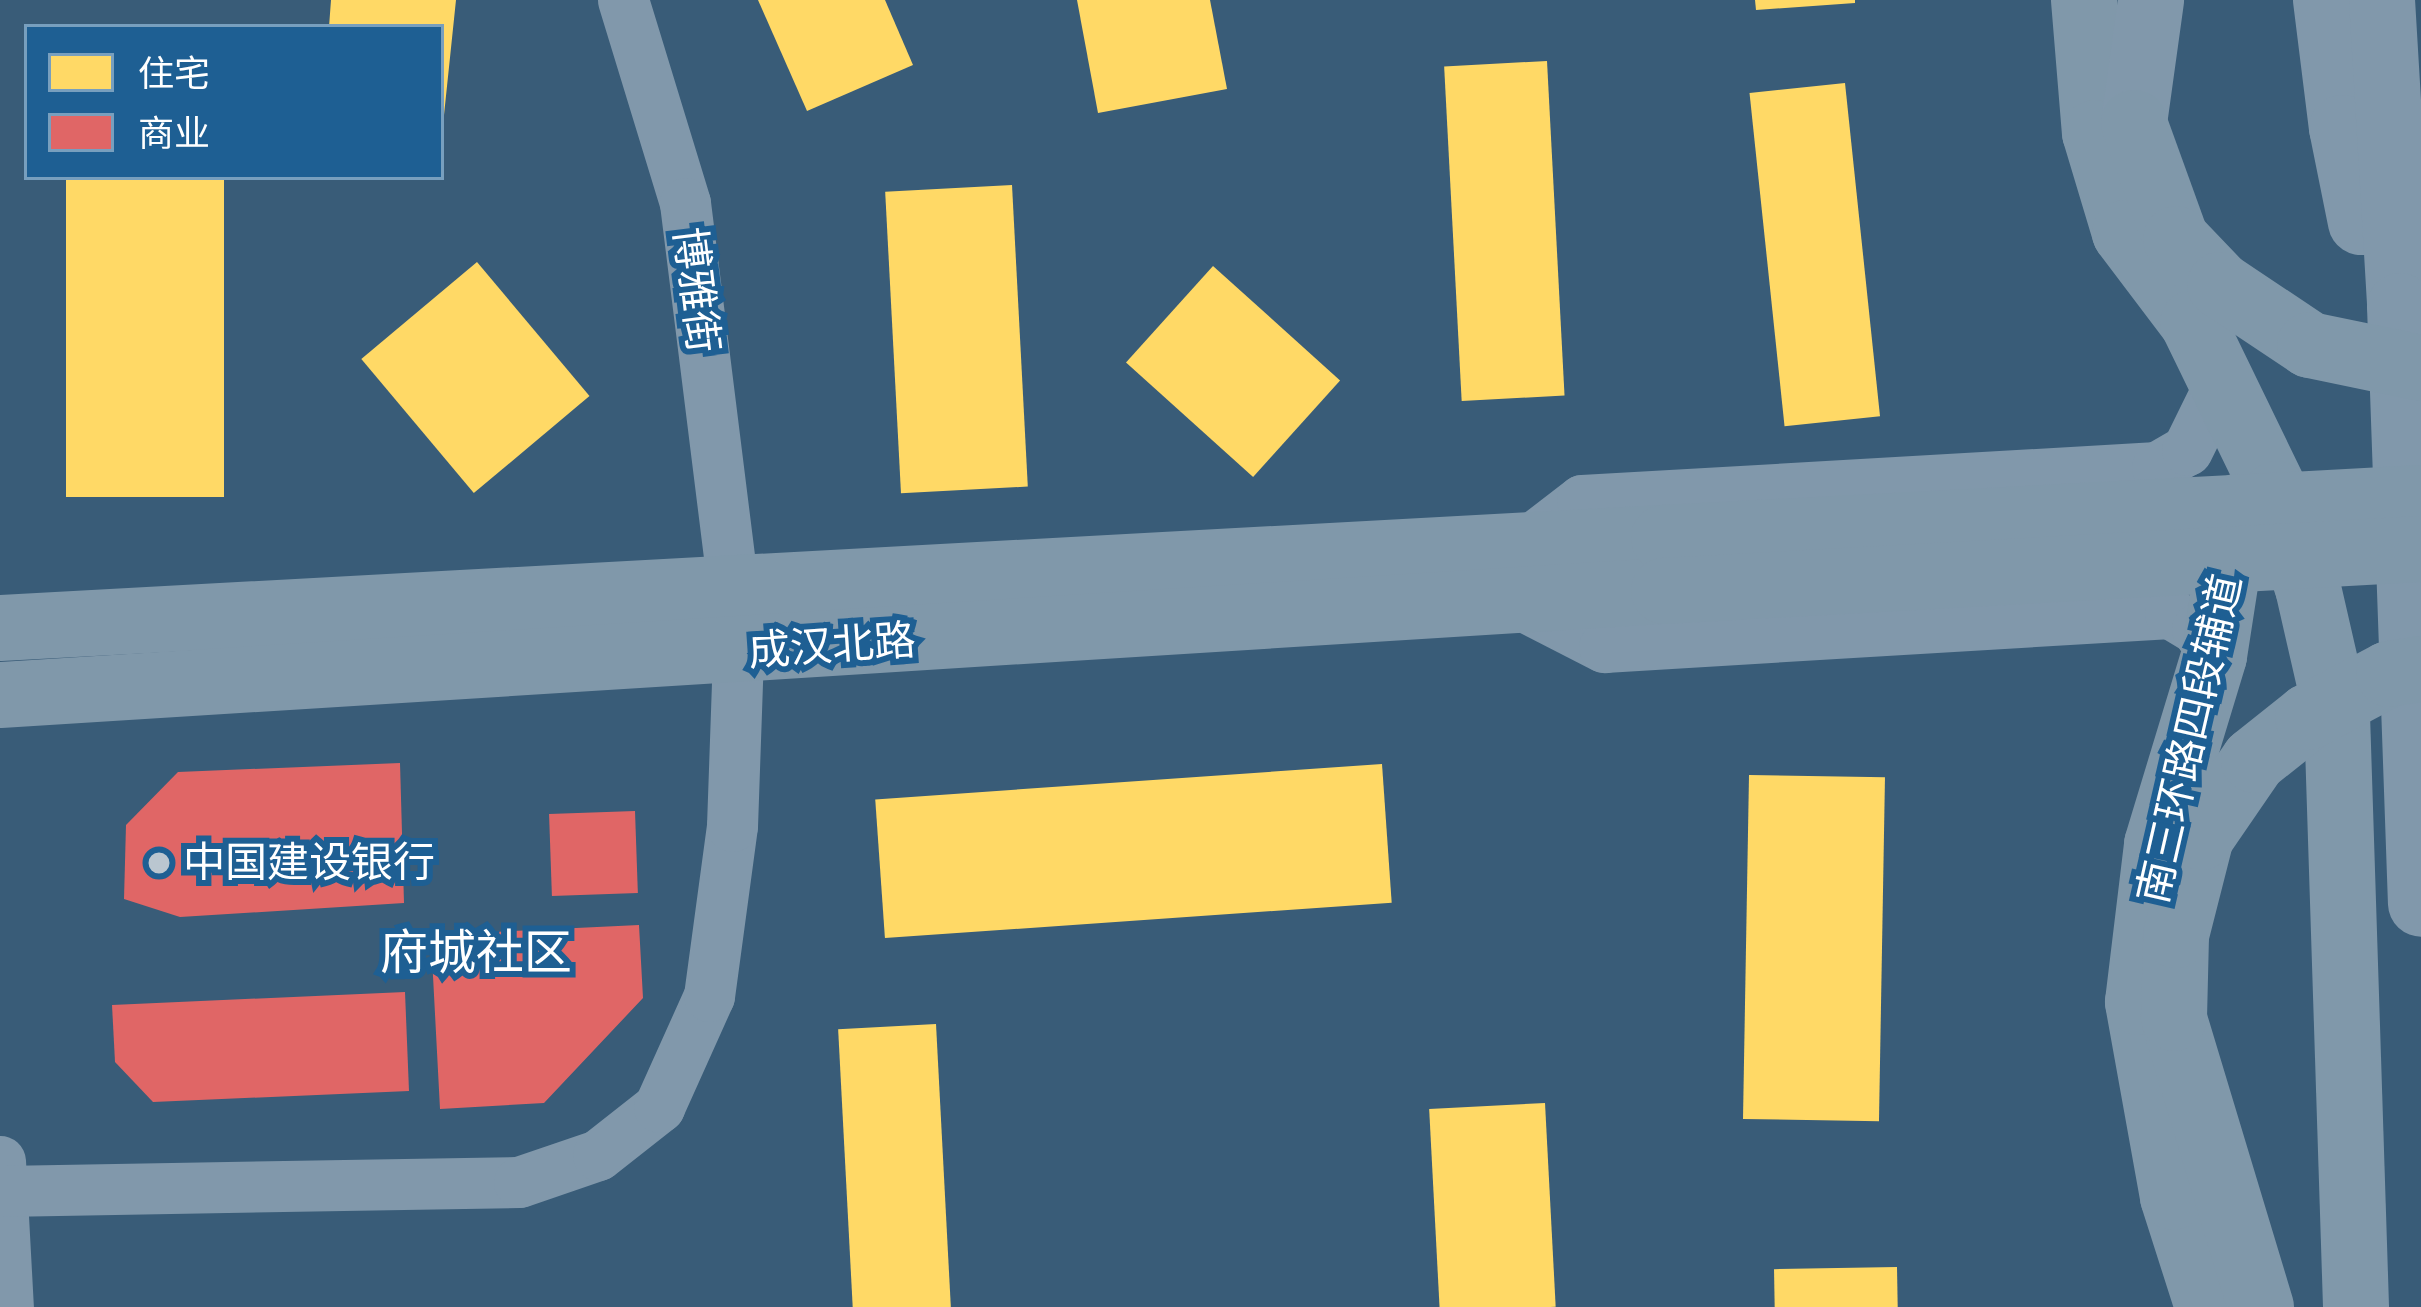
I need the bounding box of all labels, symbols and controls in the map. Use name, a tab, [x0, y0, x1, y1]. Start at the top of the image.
legend	[24, 24, 444, 180]
text: 住宅	[138, 48, 210, 99]
text: 商业	[138, 108, 210, 159]
street label: 博雅街	[663, 224, 729, 356]
street label: 南三环路四段辅道	[2128, 570, 2252, 908]
street label: 成汉北路	[746, 615, 918, 677]
place label: 中国建设银行	[183, 838, 435, 888]
marker: 中国建设银行	[146, 850, 172, 876]
district label: 府城社区	[380, 924, 572, 982]

